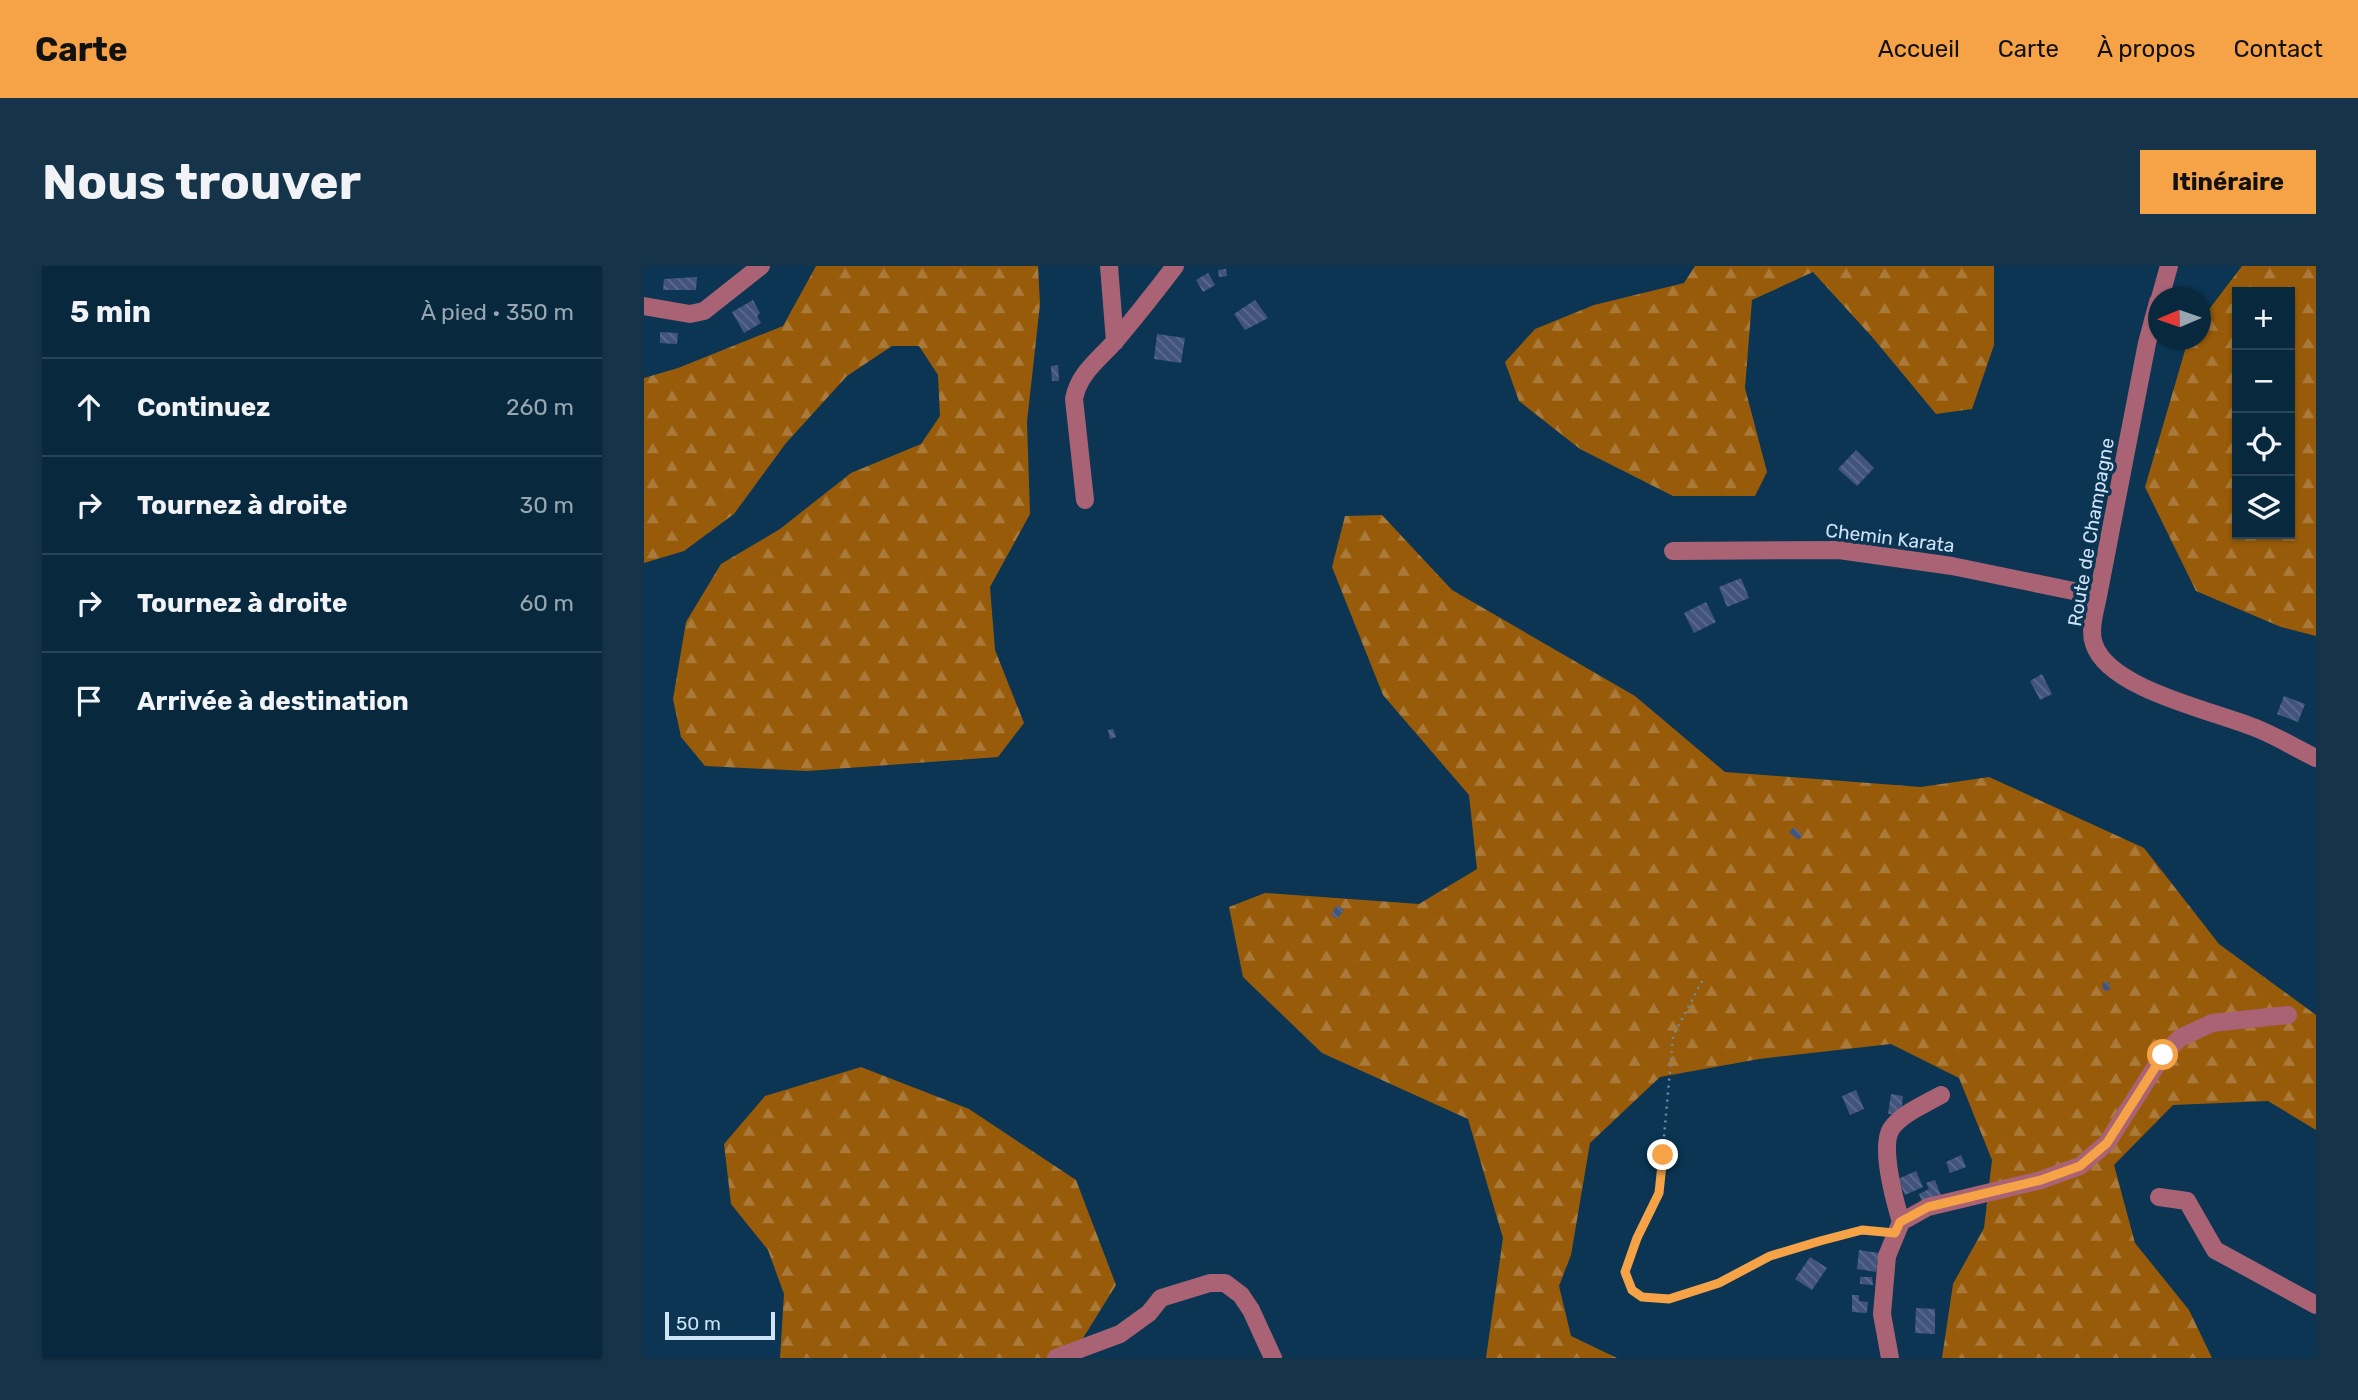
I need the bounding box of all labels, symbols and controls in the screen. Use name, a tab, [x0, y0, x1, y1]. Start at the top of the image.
text: Carte	[35, 30, 128, 69]
text: Accueil	[1878, 35, 1960, 63]
text: Carte	[1998, 35, 2059, 63]
text: À propos	[2097, 35, 2196, 63]
text: Contact	[2234, 35, 2323, 63]
button: Itinéraire	[2140, 150, 2316, 214]
text: Nous trouver	[42, 153, 361, 211]
north arrow	[2148, 287, 2211, 350]
map controls	[2232, 287, 2295, 539]
button: +	[2232, 287, 2295, 350]
text: 5 min	[70, 294, 151, 330]
text: À pied · 350 m	[421, 298, 574, 326]
button: −	[2232, 350, 2295, 413]
icon: ahead	[70, 388, 108, 426]
text: Continuez	[137, 392, 270, 423]
text: 260 m	[506, 393, 574, 421]
button: locate	[2232, 413, 2295, 476]
street label: Route de Champagne	[2063, 436, 2119, 628]
button: layers	[2232, 476, 2295, 539]
icon: right	[70, 486, 108, 524]
text: Tournez à droite	[137, 490, 347, 521]
text: 30 m	[519, 491, 574, 519]
street label: Chemin Karata	[1824, 519, 1956, 557]
icon: right	[70, 584, 108, 622]
text: Tournez à droite	[137, 588, 347, 619]
text: 60 m	[519, 589, 574, 617]
icon: arrive	[70, 682, 108, 720]
text: Arrivée à destination	[137, 686, 409, 717]
route start	[2147, 1039, 2178, 1070]
route end	[1647, 1139, 1678, 1170]
scale bar	[665, 1309, 775, 1341]
text: 50 m	[676, 1312, 721, 1335]

